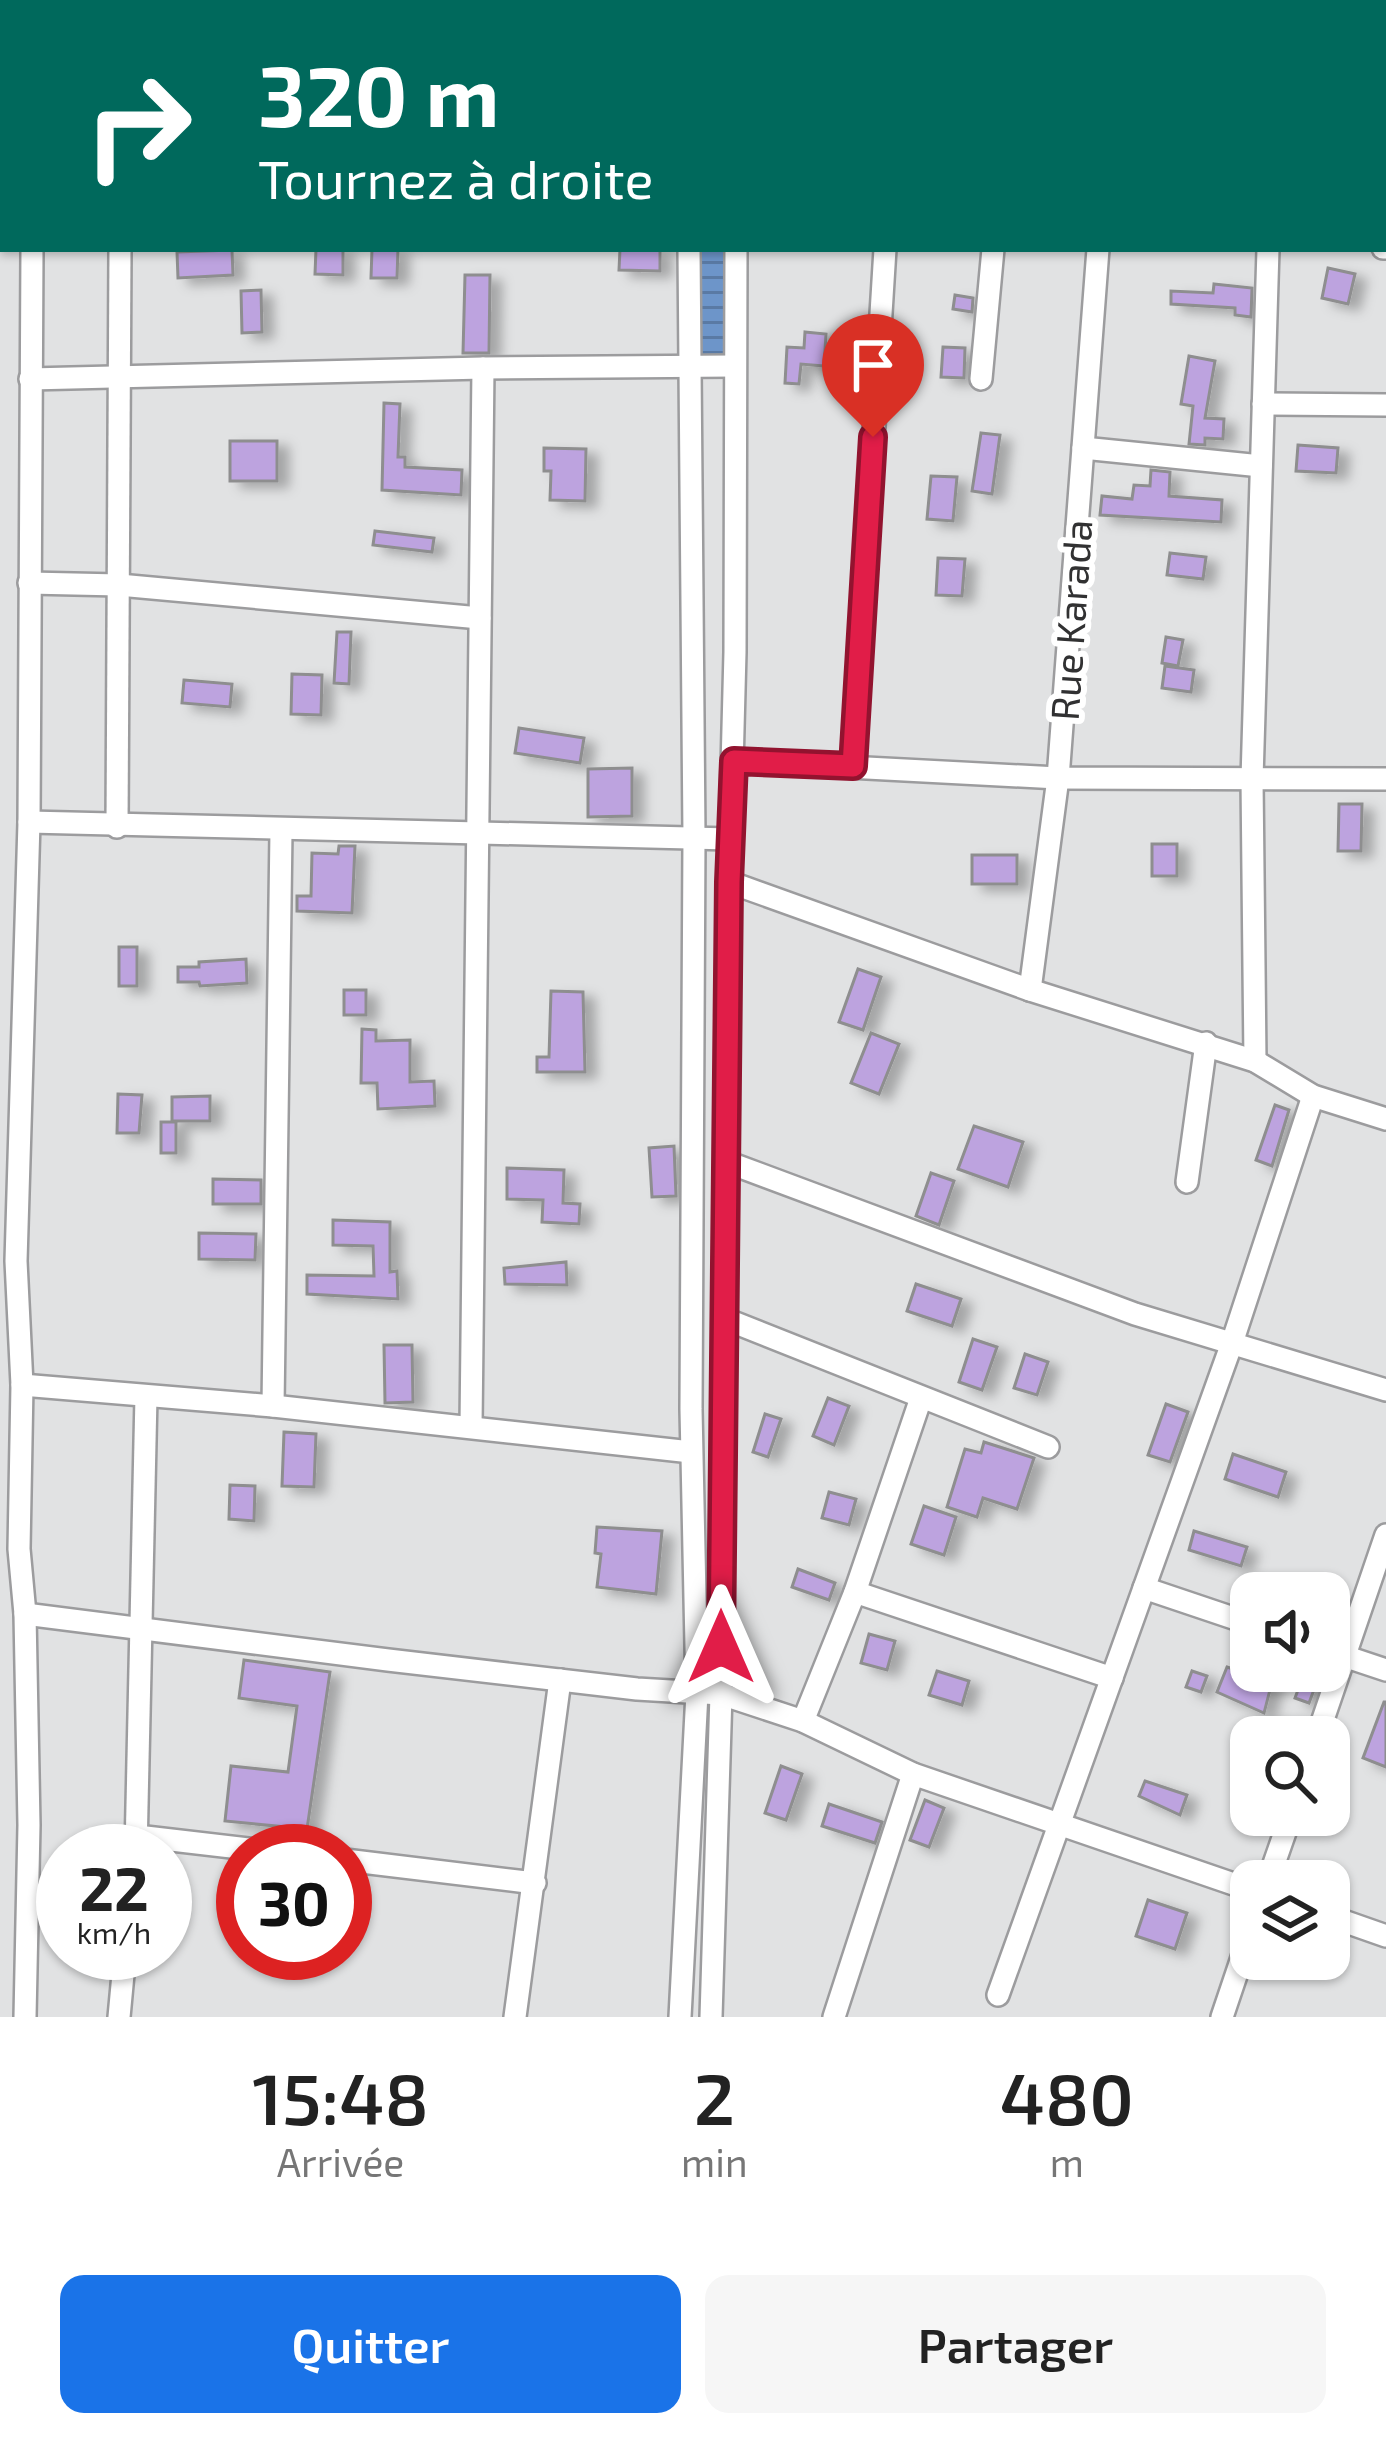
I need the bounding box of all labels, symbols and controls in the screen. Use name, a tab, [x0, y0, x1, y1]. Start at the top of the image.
text: 320 m	[258, 43, 500, 144]
icon: right	[60, 48, 216, 204]
text: Tournez à droite	[258, 145, 654, 210]
pin	[822, 314, 924, 437]
icon: arrive	[840, 332, 906, 398]
street label: Rue Karada	[1040, 518, 1100, 722]
map controls	[1230, 1572, 1350, 1980]
button: sound	[1230, 1572, 1350, 1692]
position arrow	[658, 1584, 784, 1710]
button: search	[1230, 1716, 1350, 1836]
speed limit sign: 30	[216, 1824, 372, 1980]
text: 22	[79, 1851, 149, 1923]
button: layers	[1230, 1860, 1350, 1980]
text: km/h	[77, 1914, 151, 1950]
text: 15:48	[252, 2053, 429, 2139]
text: 2	[694, 2053, 735, 2139]
text: 480	[1000, 2053, 1134, 2139]
text: Arrivée	[277, 2138, 404, 2185]
text: min	[681, 2138, 748, 2185]
text: m	[1050, 2138, 1084, 2185]
button: Quitter	[60, 2275, 681, 2413]
button: Partager	[705, 2275, 1326, 2413]

